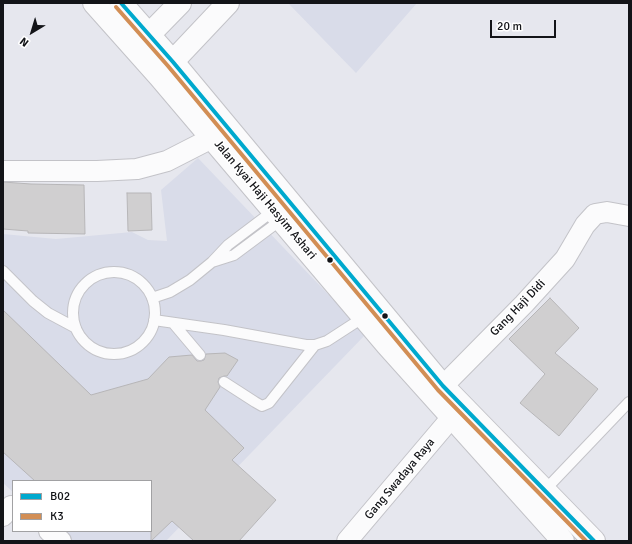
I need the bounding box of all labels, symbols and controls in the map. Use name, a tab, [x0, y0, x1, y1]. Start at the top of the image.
north arrow	[12, 12, 52, 52]
scale bar	[492, 12, 558, 38]
text: 20 m	[497, 19, 522, 34]
text: N	[17, 34, 31, 49]
street label: Jalan Kyai Haji Hasyim Ashari	[211, 137, 319, 263]
unlabelled marker	[325, 255, 335, 265]
street label: Gang Haji Didi	[487, 277, 549, 339]
unlabelled marker	[380, 311, 390, 321]
street label: Gang Swadaya Raya	[362, 436, 438, 522]
legend	[12, 480, 152, 532]
text: B02	[50, 489, 70, 504]
text: K3	[50, 509, 64, 524]

